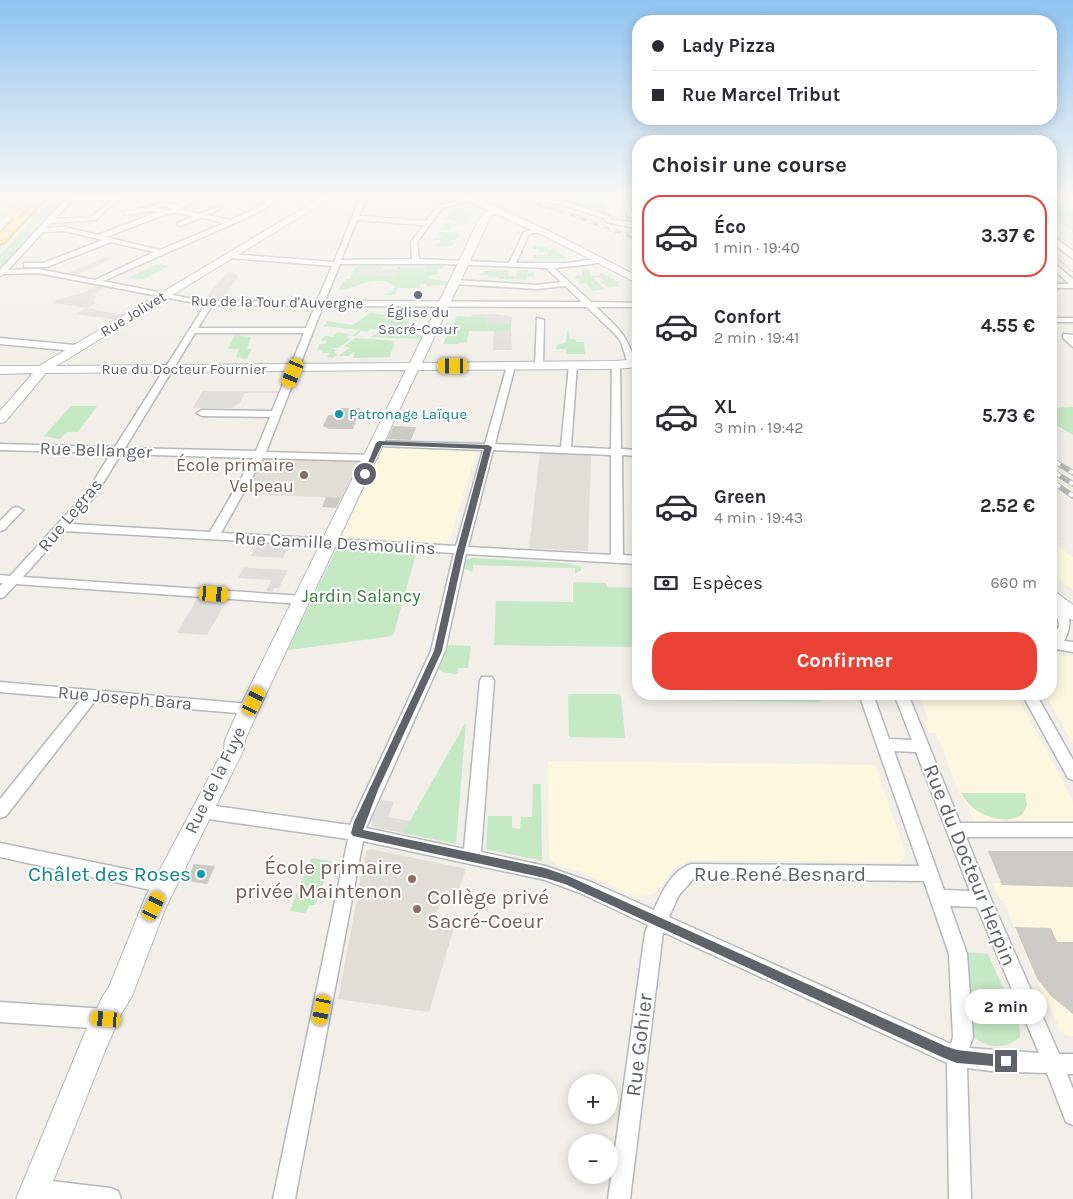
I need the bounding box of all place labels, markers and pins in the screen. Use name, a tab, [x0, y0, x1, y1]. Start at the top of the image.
marker: Église du Sacré-Cœur	[412, 289, 424, 301]
place label: Église du Sacré-Cœur	[378, 303, 458, 338]
place label: Patronage Laïque	[349, 405, 467, 423]
marker: Patronage Laïque	[333, 408, 345, 420]
place label: École primaire Velpeau	[176, 453, 294, 497]
marker: École primaire Velpeau	[298, 469, 310, 481]
place label: École primaire privée Maintenon	[235, 855, 402, 903]
place label: Châlet des Roses	[28, 862, 191, 886]
marker: Châlet des Roses	[195, 868, 207, 880]
marker: École primaire privée Maintenon	[406, 873, 418, 885]
place label: Collège privé Sacré-Coeur	[427, 885, 549, 933]
marker: Collège privé Sacré-Coeur	[411, 903, 423, 915]

